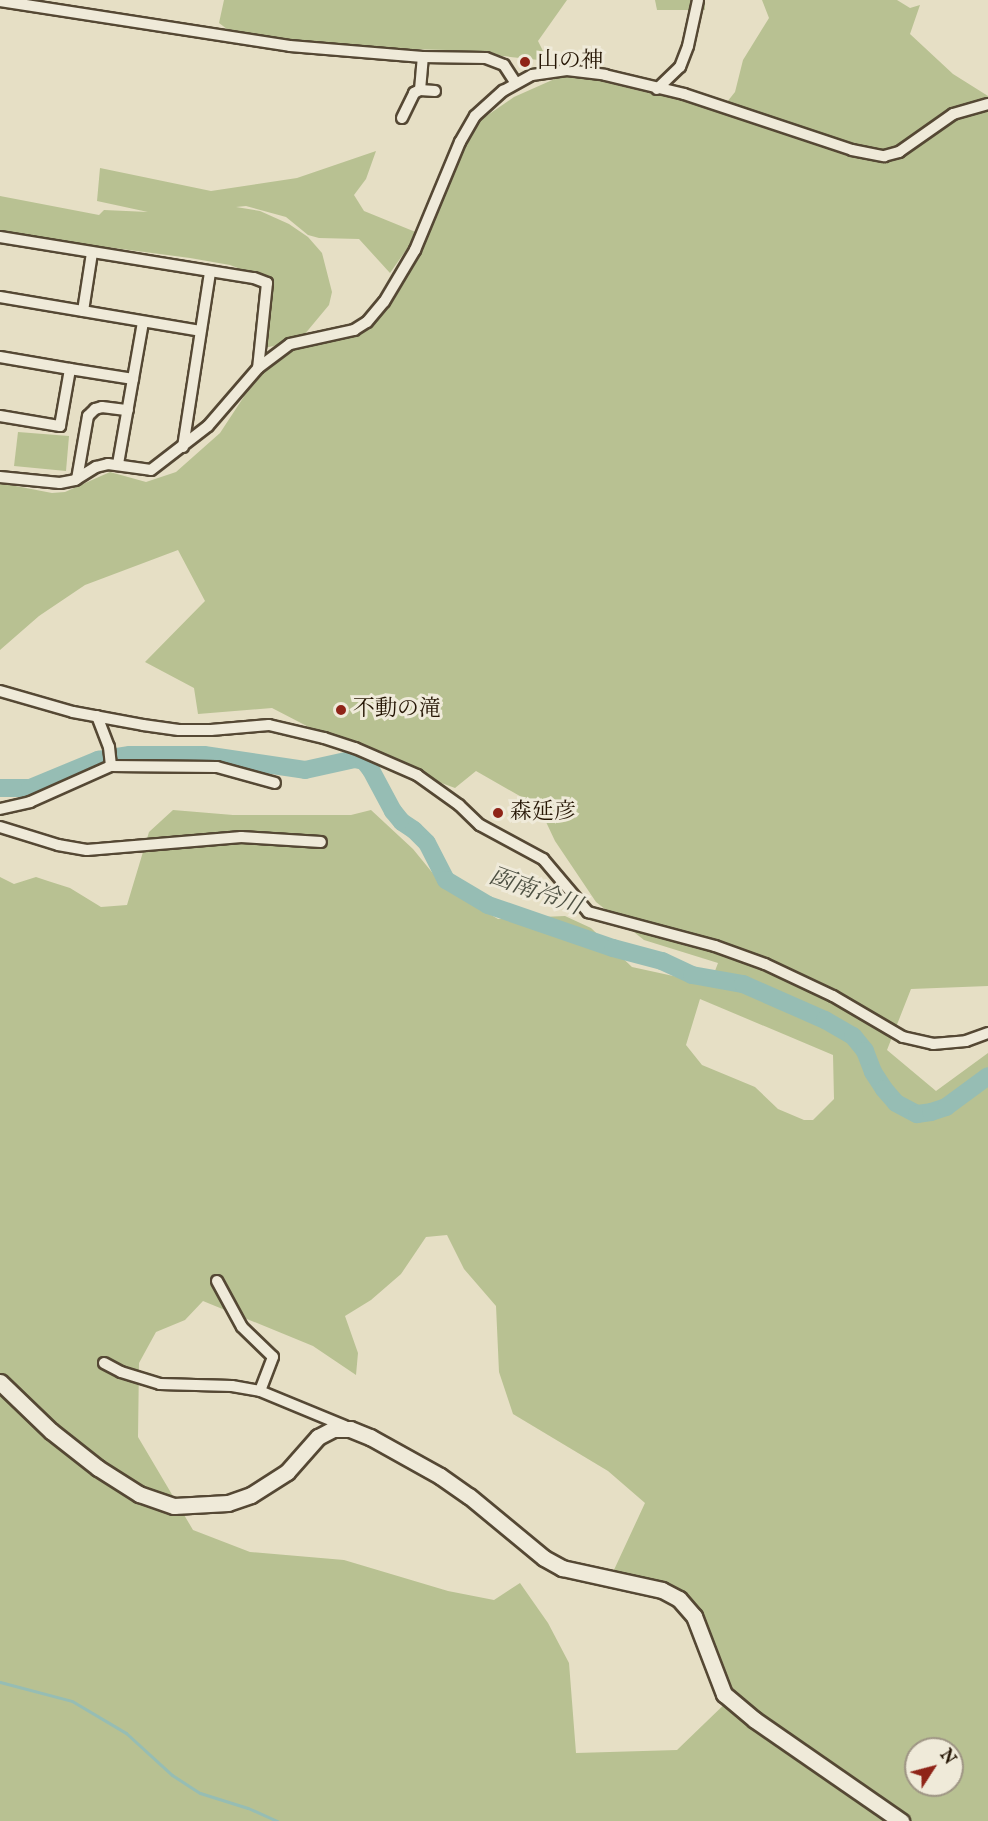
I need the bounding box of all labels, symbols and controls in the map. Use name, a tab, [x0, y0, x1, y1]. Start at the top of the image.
place label: 山の神	[537, 49, 603, 75]
marker: 山の神	[518, 55, 532, 69]
place label: 不動の滝	[353, 697, 441, 723]
marker: 不動の滝	[334, 703, 348, 717]
place label: 森延彦	[510, 800, 576, 826]
marker: 森延彦	[491, 806, 505, 820]
water label: 函南冷川	[485, 862, 585, 922]
north arrow	[904, 1737, 964, 1797]
text: N	[935, 1746, 959, 1769]

